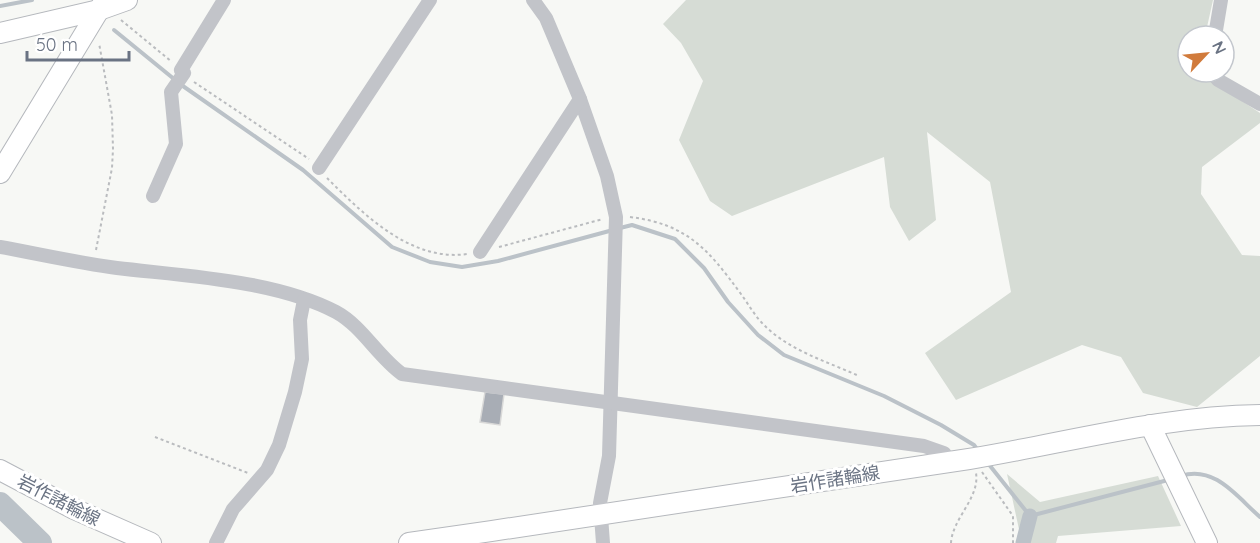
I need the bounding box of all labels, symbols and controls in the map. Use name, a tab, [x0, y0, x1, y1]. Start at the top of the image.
scale bar	[27, 24, 129, 62]
north arrow	[1176, 24, 1236, 84]
text: 50 m	[36, 33, 78, 56]
text: N	[1208, 38, 1231, 57]
street label: 岩作諸輪線	[789, 461, 881, 497]
street label: 岩作諸輪線	[14, 469, 104, 531]

